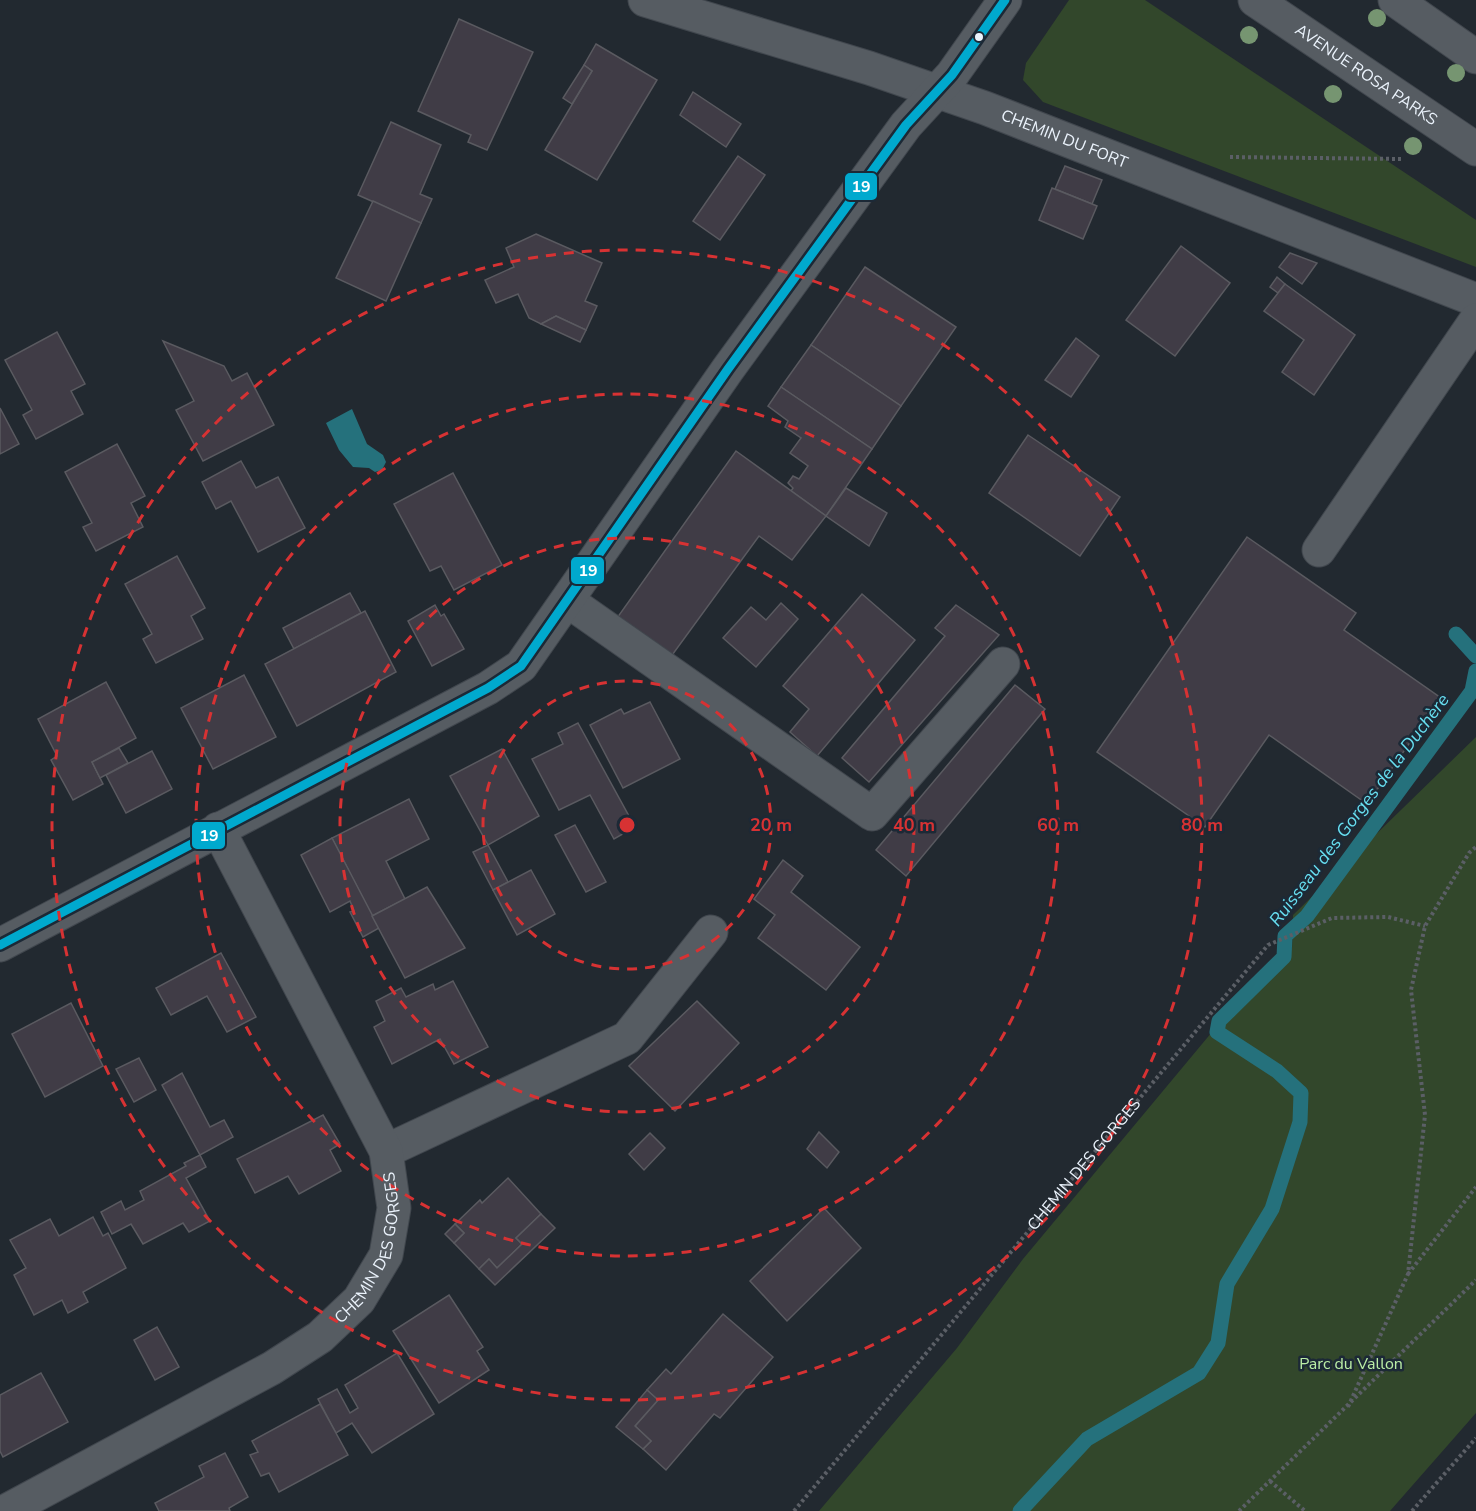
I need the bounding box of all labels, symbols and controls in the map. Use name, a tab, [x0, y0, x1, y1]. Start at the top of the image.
street label: AVENUE ROSA PARKS	[1291, 19, 1442, 131]
unlabelled marker	[973, 31, 985, 43]
street label: CHEMIN DU FORT	[998, 104, 1131, 174]
line badge: 19	[844, 172, 878, 201]
text: 19	[851, 176, 871, 198]
line badge: 19	[570, 556, 605, 585]
text: 19	[578, 560, 598, 582]
water label: Ruisseau des Gorges de la Duchère	[1264, 689, 1455, 931]
text: 20 m	[750, 813, 792, 837]
text: 40 m	[893, 813, 935, 837]
text: 60 m	[1037, 813, 1079, 837]
text: 80 m	[1181, 813, 1223, 837]
centre of rings	[617, 815, 637, 835]
line badge: 19	[191, 821, 226, 850]
text: 19	[199, 825, 219, 847]
street label: CHEMIN DES GORGES	[1022, 1094, 1146, 1235]
street label: CHEMIN DES GORGES	[330, 1171, 406, 1329]
park label: Parc du Vallon	[1299, 1353, 1403, 1375]

